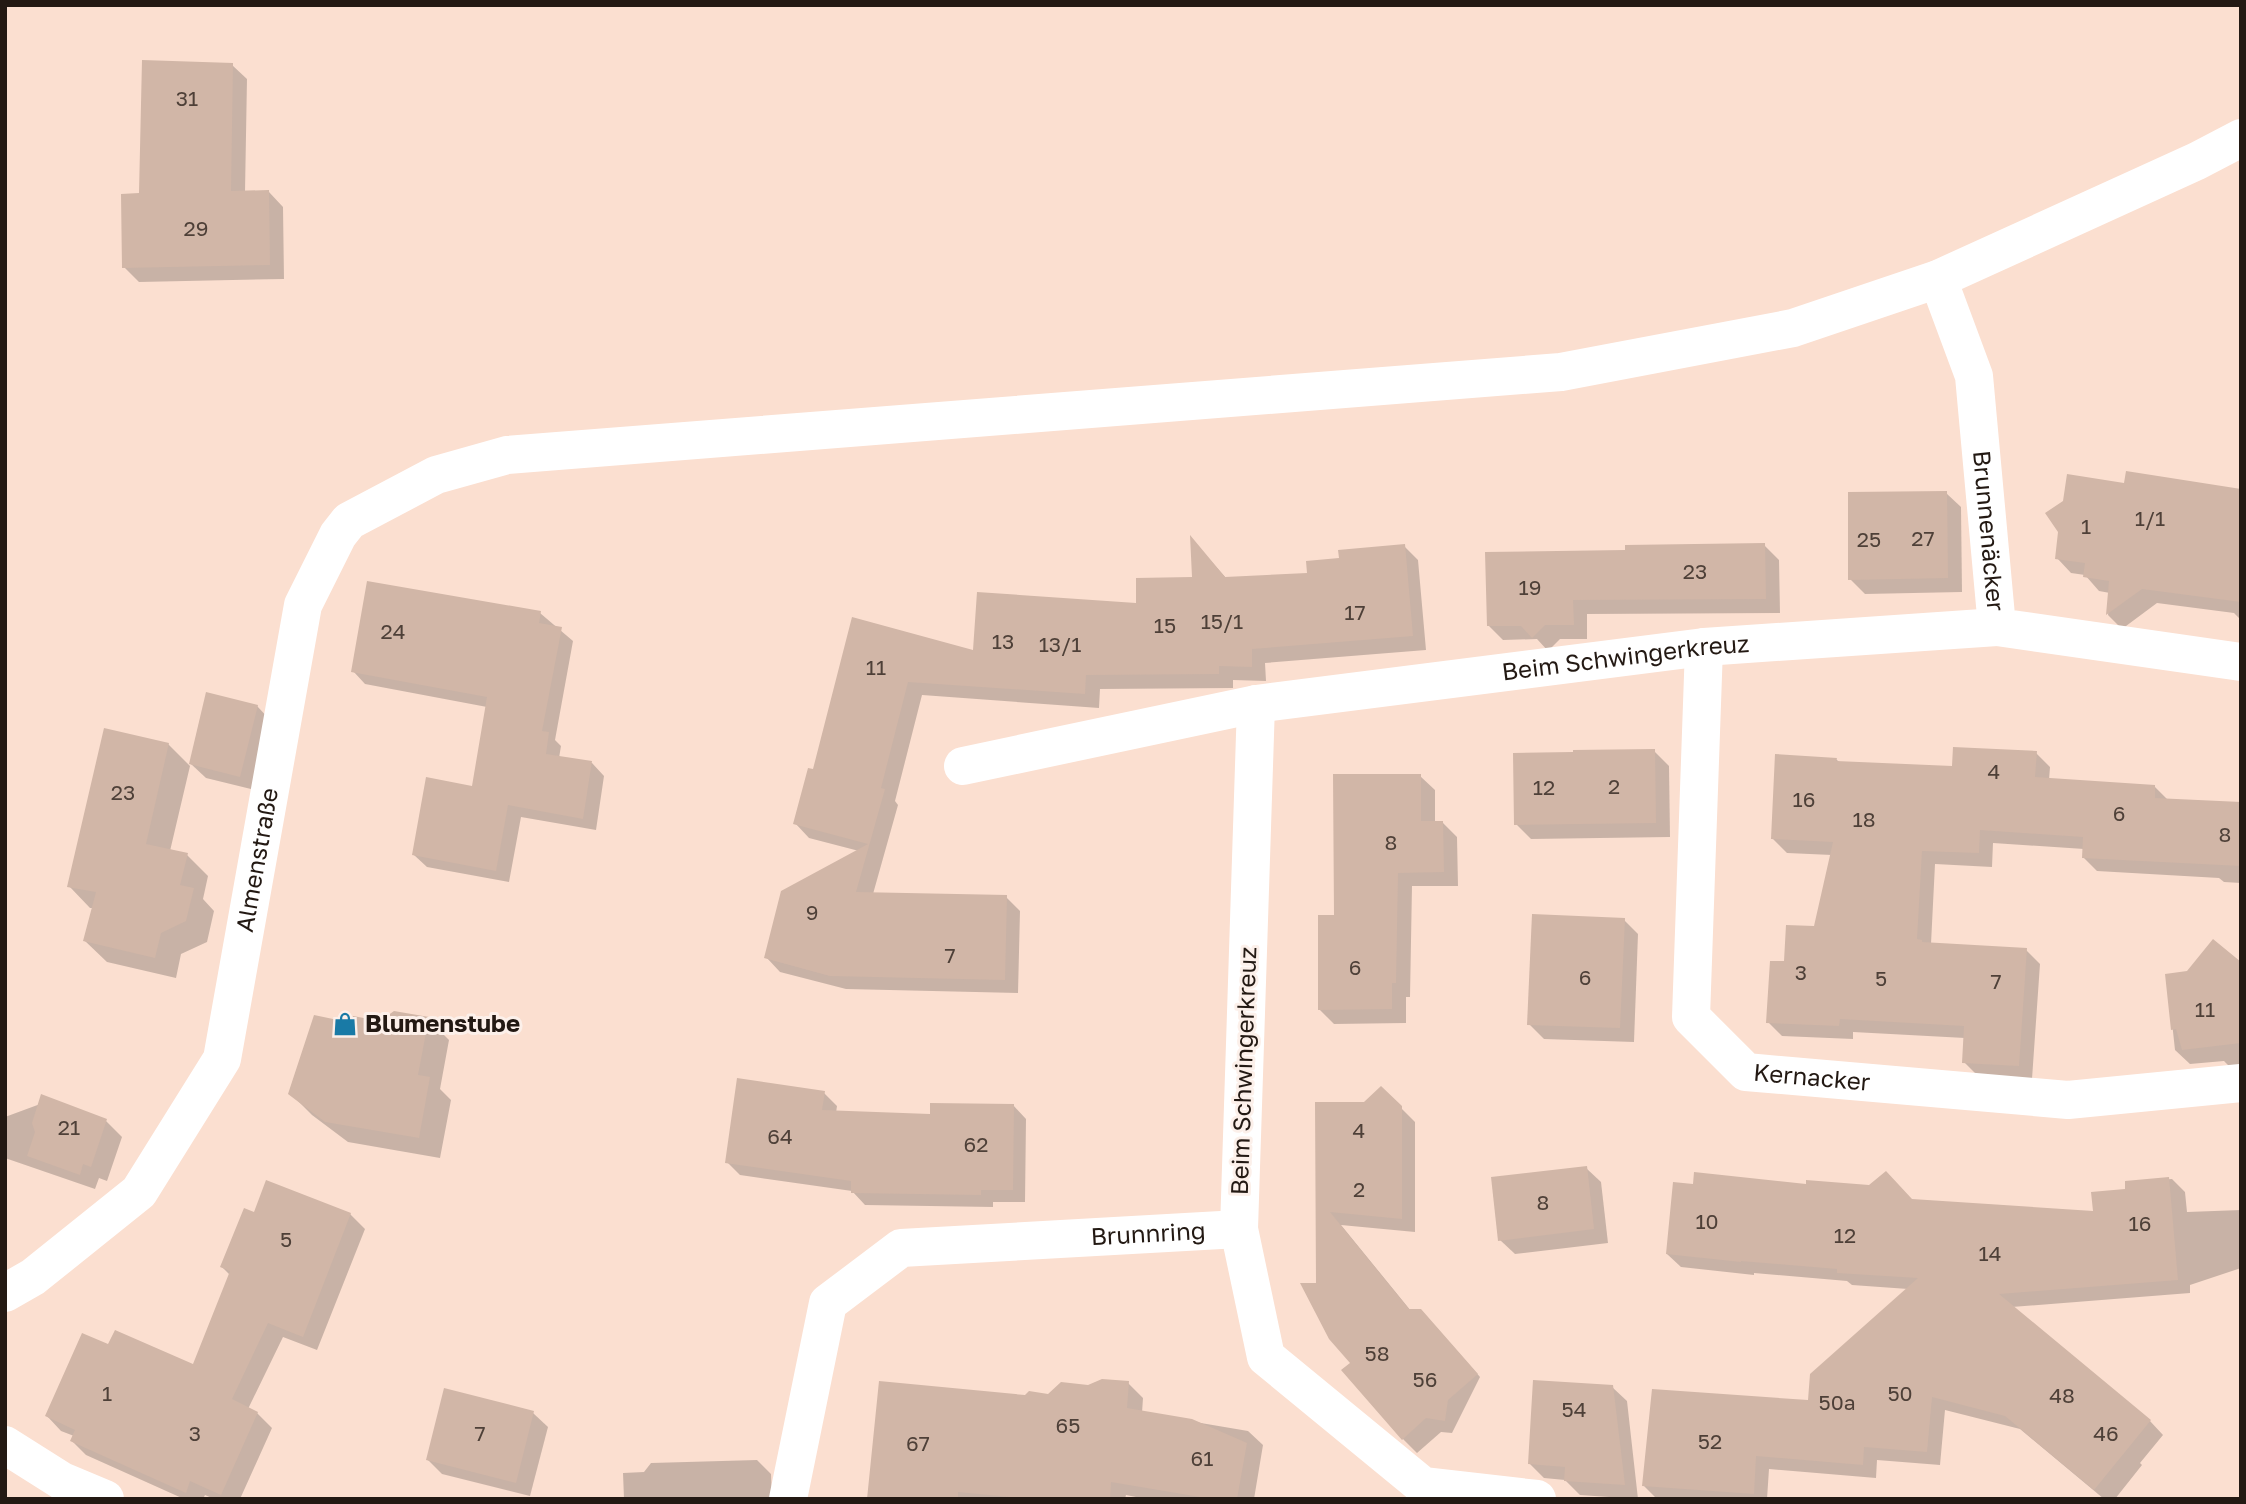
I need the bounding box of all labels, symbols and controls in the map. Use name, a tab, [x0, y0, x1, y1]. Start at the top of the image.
house number: 31	[176, 85, 198, 111]
house number: 29	[184, 215, 208, 241]
street label: Brunnenäcker	[1968, 449, 2011, 612]
house number: 1/1	[2135, 505, 2165, 531]
house number: 1	[2081, 513, 2091, 539]
house number: 27	[1911, 525, 1935, 551]
house number: 25	[1857, 526, 1881, 552]
house number: 23	[1683, 558, 1707, 584]
house number: 19	[1519, 574, 1541, 600]
house number: 17	[1344, 599, 1366, 625]
house number: 15/1	[1201, 608, 1243, 634]
house number: 15	[1154, 612, 1176, 638]
house number: 24	[381, 618, 406, 644]
house number: 13	[992, 628, 1014, 654]
street label: Beim Schwingerkreuz	[1500, 628, 1750, 686]
house number: 13/1	[1039, 631, 1081, 657]
house number: 11	[866, 654, 886, 680]
house number: 4	[1988, 758, 2000, 784]
house number: 2	[1608, 773, 1620, 799]
house number: 12	[1533, 774, 1555, 800]
house number: 23	[111, 779, 135, 805]
street label: Almenstraße	[229, 785, 283, 934]
house number: 16	[1793, 786, 1815, 812]
house number: 6	[2113, 800, 2125, 826]
house number: 18	[1853, 806, 1876, 832]
house number: 8	[2219, 821, 2231, 847]
house number: 8	[1385, 829, 1397, 855]
house number: 9	[806, 899, 818, 925]
house number: 7	[944, 942, 956, 968]
street label: Beim Schwingerkreuz	[1224, 946, 1261, 1196]
house number: 6	[1349, 954, 1361, 980]
house number: 3	[1795, 959, 1807, 985]
house number: 6	[1579, 964, 1591, 990]
house number: 5	[1875, 965, 1887, 991]
house number: 7	[1990, 968, 2002, 994]
house number: 11	[2195, 996, 2215, 1022]
place label: Blumenstube	[365, 1008, 520, 1037]
shop icon: Blumenstube	[331, 1010, 359, 1038]
street label: Kernacker	[1752, 1057, 1872, 1096]
house number: 21	[58, 1114, 80, 1140]
house number: 4	[1353, 1117, 1365, 1143]
house number: 64	[767, 1123, 793, 1149]
house number: 62	[964, 1131, 988, 1157]
house number: 2	[1353, 1176, 1365, 1202]
house number: 8	[1537, 1189, 1549, 1215]
house number: 10	[1695, 1208, 1719, 1234]
house number: 16	[2129, 1210, 2151, 1236]
street label: Brunnring	[1090, 1215, 1206, 1250]
house number: 12	[1834, 1222, 1856, 1248]
house number: 5	[280, 1226, 292, 1252]
house number: 14	[1979, 1240, 2002, 1266]
house number: 58	[1365, 1340, 1390, 1366]
house number: 56	[1413, 1366, 1437, 1392]
house number: 1	[102, 1380, 112, 1406]
house number: 50	[1887, 1380, 1913, 1406]
house number: 48	[2049, 1382, 2075, 1408]
house number: 50a	[1818, 1389, 1856, 1415]
house number: 54	[1562, 1396, 1587, 1422]
house number: 65	[1056, 1412, 1080, 1438]
house number: 3	[189, 1420, 201, 1446]
house number: 7	[474, 1420, 486, 1446]
house number: 46	[2093, 1420, 2119, 1446]
house number: 52	[1698, 1428, 1722, 1454]
house number: 67	[906, 1430, 930, 1456]
house number: 61	[1191, 1445, 1213, 1471]

